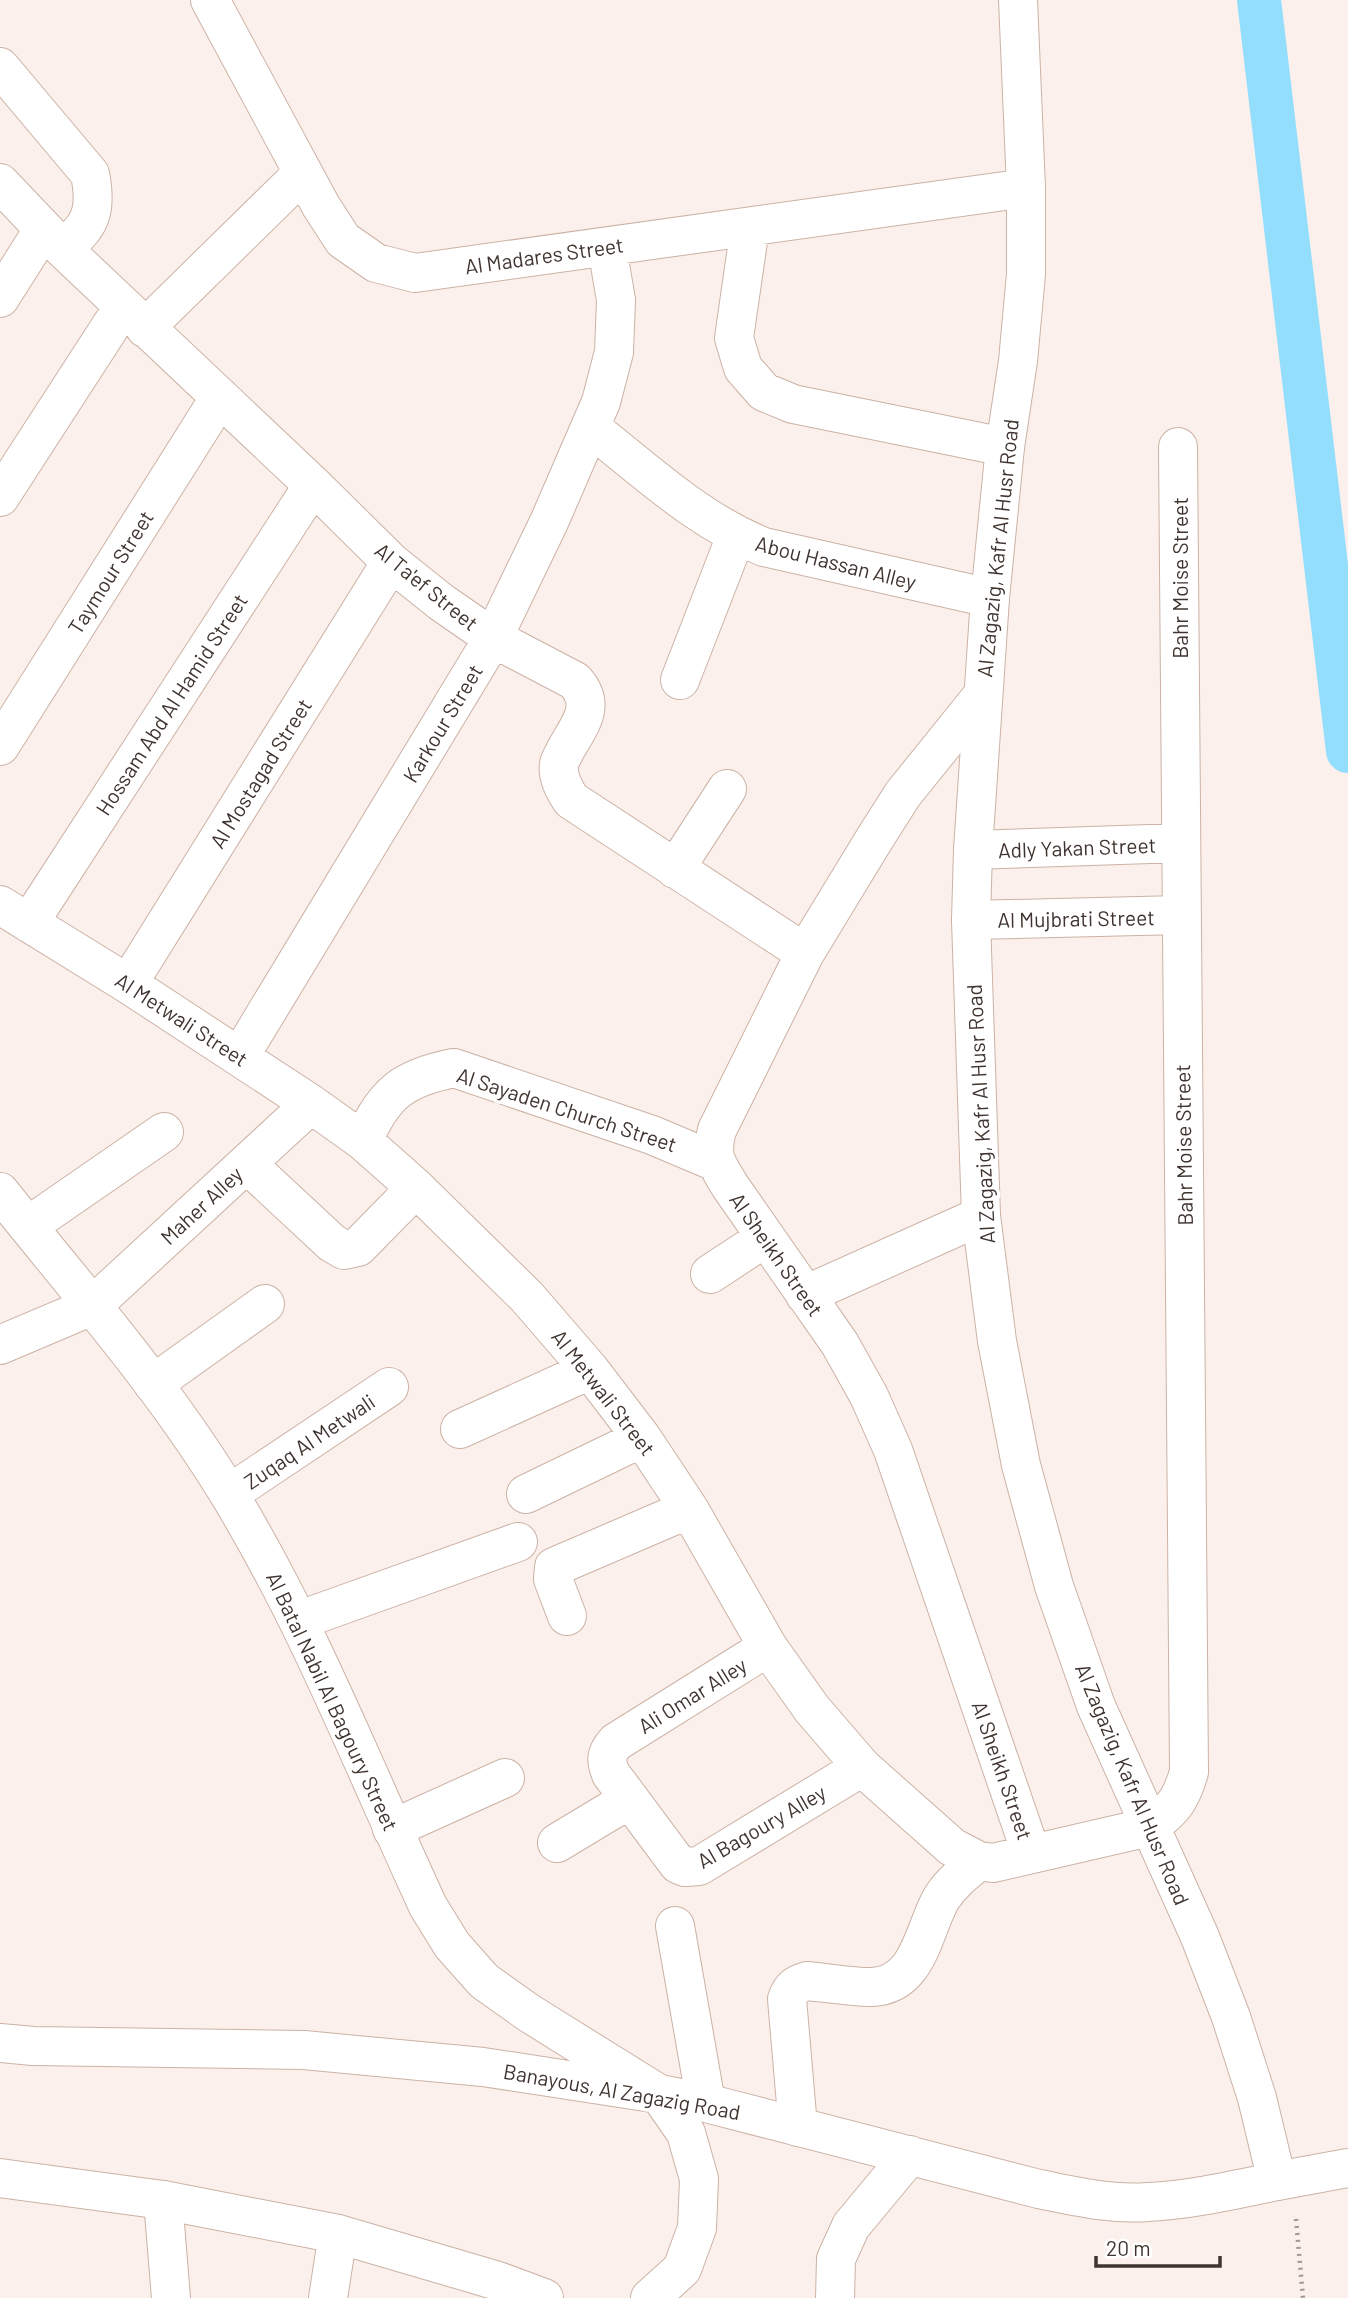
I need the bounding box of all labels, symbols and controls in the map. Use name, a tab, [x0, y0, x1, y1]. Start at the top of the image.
street label: Al Madares Street	[463, 231, 625, 279]
street label: Al Zagazig, Kafr Al Husr Road	[971, 418, 1023, 678]
street label: Bahr Moise Street	[1167, 497, 1192, 659]
street label: Taymour Street	[62, 506, 158, 638]
street label: Abou Hassan Alley	[753, 530, 919, 594]
street label: Al Ta'ef Street	[370, 537, 484, 635]
street label: Hossam Abd Al Hamid Street	[90, 589, 252, 819]
street label: Karkour Street	[397, 659, 487, 787]
street label: Al Mostagad Street	[204, 694, 316, 852]
street label: Adly Yakan Street	[997, 832, 1157, 862]
street label: Al Mujbrati Street	[997, 904, 1155, 932]
street label: Al Metwali Street	[111, 967, 253, 1071]
street label: Al Zagazig, Kafr Al Husr Road	[961, 984, 999, 1244]
street label: Al Sayaden Church Street	[454, 1062, 680, 1156]
street label: Bahr Moise Street	[1169, 1064, 1197, 1226]
street label: Maher Alley	[155, 1161, 247, 1249]
street label: Al Sheikh Street	[725, 1187, 829, 1321]
street label: Al Metwali Street	[547, 1324, 661, 1460]
street label: Zuqaq Al Metwali	[239, 1388, 379, 1494]
street label: Al Batal Nabil Al Bagoury Street	[262, 1568, 404, 1834]
street label: Ali Omar Alley	[633, 1652, 751, 1738]
street label: Al Zagazig, Kafr Al Husr Road	[1071, 1660, 1195, 1908]
street label: Al Sheikh Street	[968, 1697, 1038, 1843]
street label: Al Bagoury Alley	[692, 1779, 830, 1873]
street label: Banayous, Al Zagazig Road	[502, 2058, 742, 2124]
scale bar	[1096, 2224, 1220, 2268]
text: 20 m	[1106, 2235, 1151, 2260]

